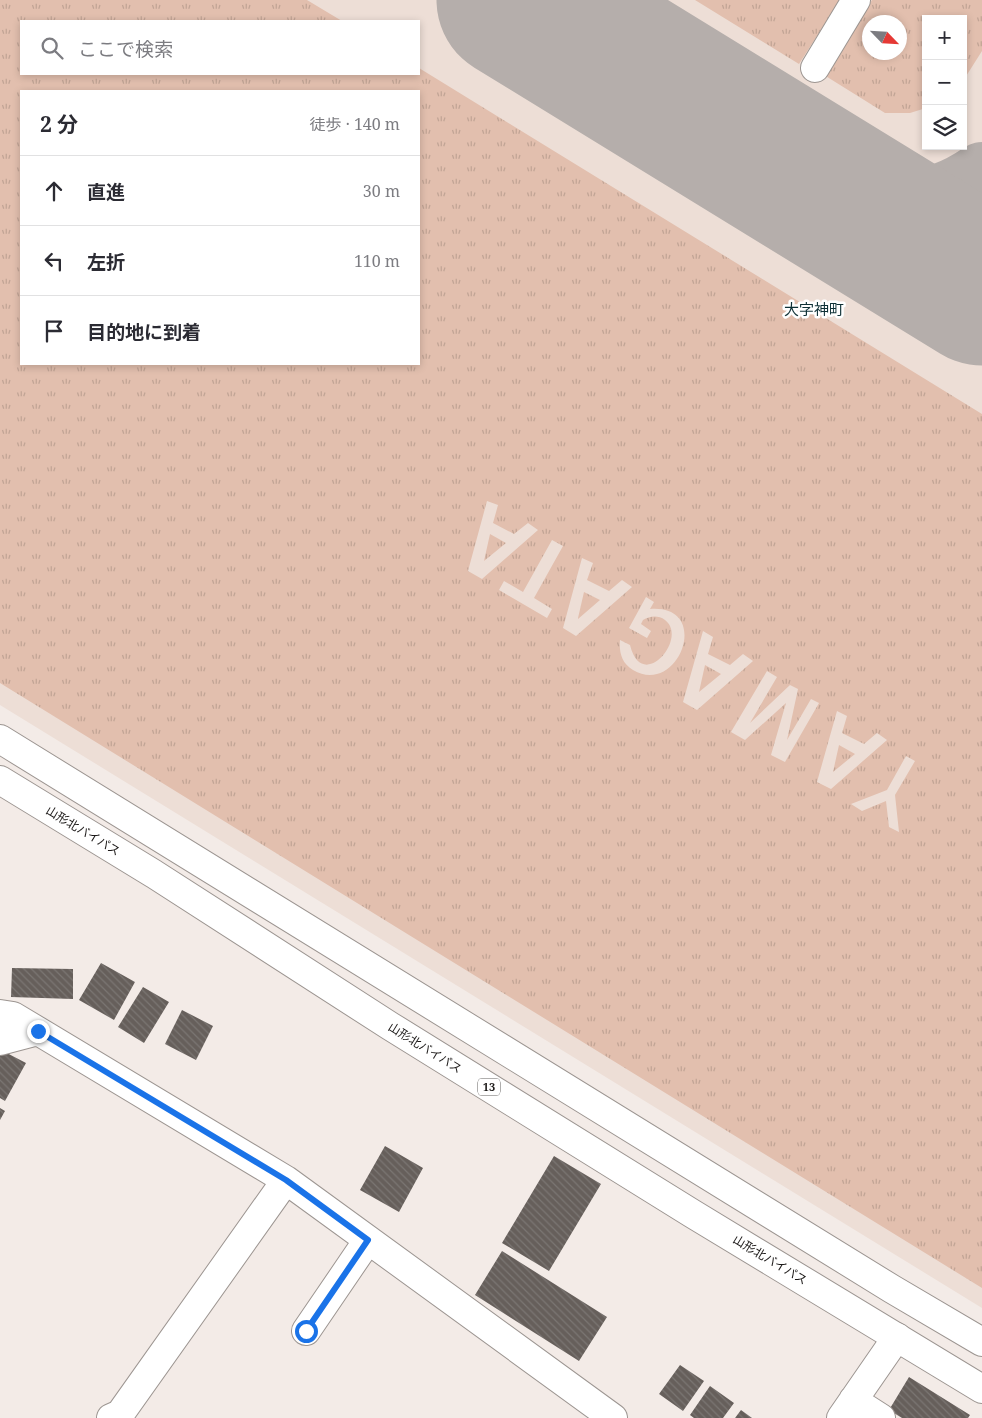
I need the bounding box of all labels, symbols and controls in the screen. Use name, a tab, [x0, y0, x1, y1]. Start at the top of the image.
north arrow	[862, 15, 907, 60]
map controls	[922, 15, 967, 150]
button: +	[922, 15, 967, 60]
search box	[20, 20, 420, 75]
icon: search	[38, 34, 66, 62]
text: ここで検索	[78, 36, 173, 62]
button: −	[922, 60, 967, 105]
button: layers	[922, 105, 967, 150]
text: 2 分	[40, 110, 78, 138]
text: 徒歩 · 140 m	[310, 113, 400, 135]
icon: ahead	[40, 177, 68, 205]
text: 直進	[87, 179, 125, 205]
text: 30 m	[363, 180, 400, 202]
icon: left	[40, 247, 68, 275]
text: 左折	[87, 249, 125, 275]
text: 110 m	[354, 250, 400, 272]
district label: 大字神町	[784, 299, 844, 319]
icon: arrive	[40, 317, 68, 345]
text: 目的地に到着	[87, 319, 201, 345]
street label: 山形北バイパス	[43, 802, 124, 859]
street label: 山形北バイパス	[385, 1018, 465, 1077]
route end	[27, 1020, 50, 1043]
road number: 13	[478, 1078, 500, 1096]
street label: 山形北バイパス	[730, 1231, 811, 1288]
route start	[295, 1320, 318, 1343]

